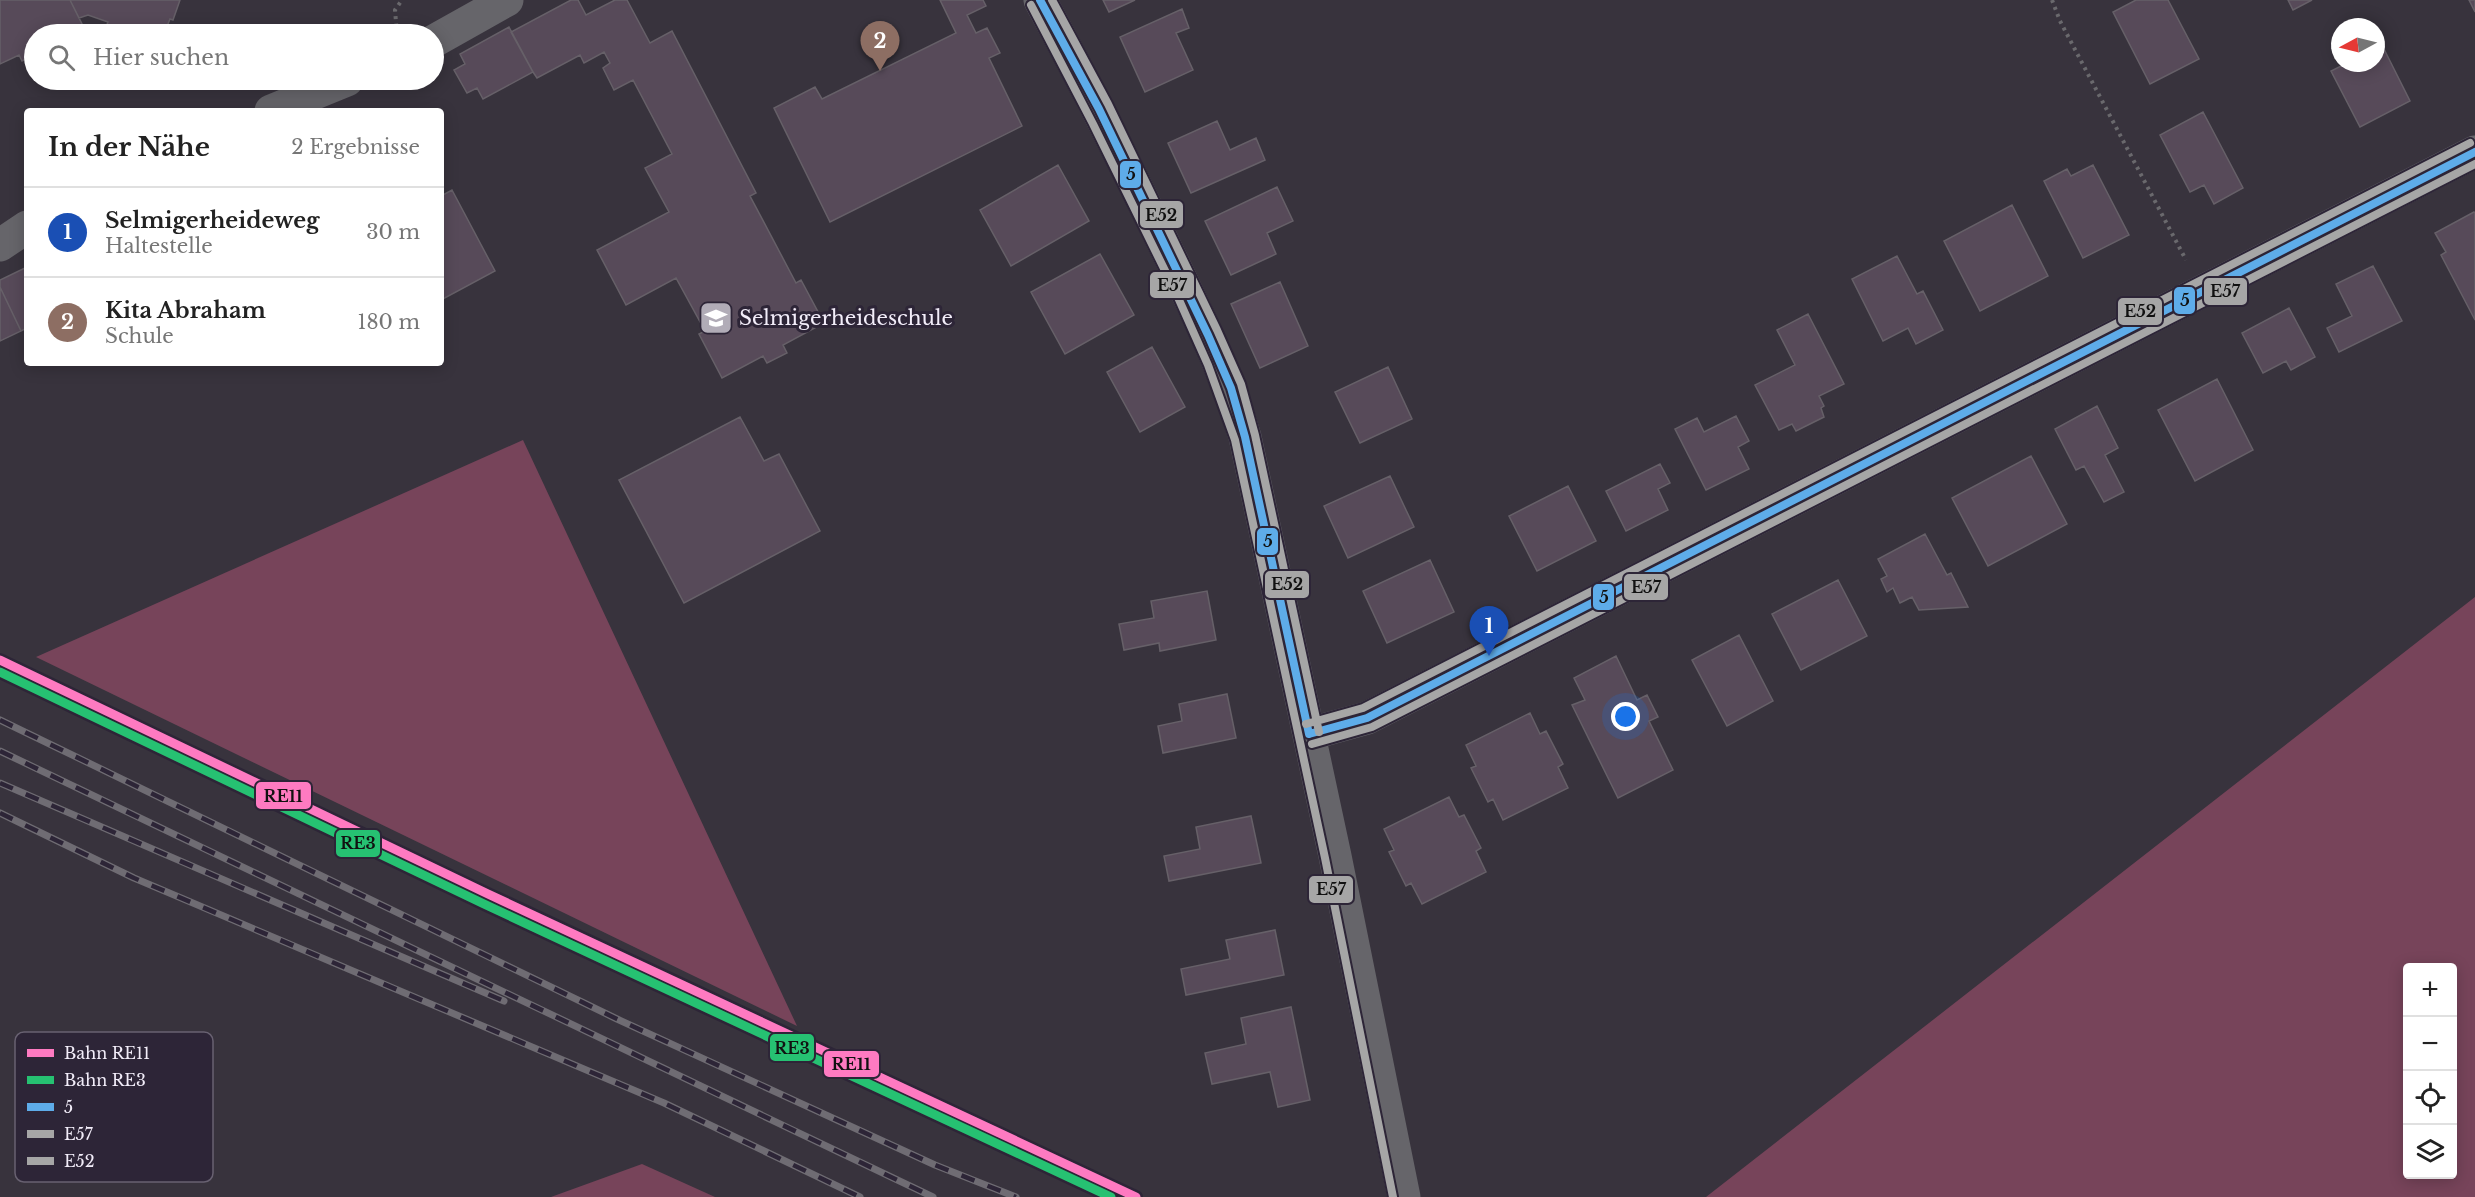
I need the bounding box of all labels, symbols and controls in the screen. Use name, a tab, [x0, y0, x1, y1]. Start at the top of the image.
north arrow	[2331, 18, 2385, 72]
pin: 2	[860, 22, 900, 71]
search box	[24, 24, 444, 90]
icon: search	[45, 41, 78, 74]
text: Hier suchen	[93, 44, 229, 71]
text: In der Nähe	[48, 131, 210, 163]
text: 2 Ergebnisse	[291, 135, 420, 159]
line badge: 5	[1119, 160, 1142, 189]
text: 5	[1126, 164, 1136, 184]
line badge: E52	[1139, 200, 1184, 229]
text: E52	[1145, 205, 1177, 225]
text: Selmigerheideweg	[105, 207, 320, 234]
text: 1	[63, 220, 72, 244]
text: 30 m	[366, 220, 420, 244]
text: Haltestelle	[105, 234, 213, 258]
line badge: E57	[1149, 271, 1195, 299]
text: E57	[1157, 275, 1188, 295]
line badge: E57	[2203, 277, 2248, 306]
text: E57	[2210, 281, 2241, 301]
line badge: 5	[2173, 286, 2196, 315]
text: 5	[2180, 290, 2190, 310]
text: Kita Abraham	[105, 297, 266, 324]
line badge: E52	[2117, 297, 2163, 326]
school or university icon: Selmigerheideschule	[698, 300, 734, 336]
text: E52	[2124, 301, 2156, 321]
place label: Selmigerheideschule	[739, 306, 953, 330]
text: 2	[61, 310, 74, 334]
text: 180 m	[357, 310, 420, 334]
text: Schule	[105, 324, 174, 348]
line badge: 5	[1256, 527, 1279, 556]
text: 5	[1263, 531, 1273, 551]
line badge: E52	[1264, 570, 1310, 599]
line badge: E57	[1623, 573, 1669, 601]
text: E52	[1271, 574, 1303, 594]
text: E57	[1631, 577, 1662, 597]
line badge: 5	[1592, 583, 1615, 611]
text: 5	[1599, 587, 1609, 607]
pin: 1	[1470, 606, 1508, 656]
your location	[1611, 702, 1640, 731]
line badge: RE11	[255, 781, 312, 810]
text: RE11	[263, 786, 303, 806]
line badge: RE3	[335, 829, 381, 858]
text: RE3	[340, 833, 376, 853]
line badge: E57	[1308, 875, 1354, 904]
text: E57	[1316, 879, 1347, 899]
map controls	[2403, 963, 2457, 1179]
button: +	[2403, 963, 2457, 1017]
button: −	[2403, 1017, 2457, 1071]
legend	[15, 1032, 213, 1182]
line badge: RE3	[769, 1033, 815, 1062]
text: RE3	[774, 1038, 810, 1058]
text: Bahn RE11	[64, 1043, 150, 1063]
line badge: RE11	[823, 1050, 880, 1078]
text: RE11	[831, 1054, 871, 1074]
text: Bahn RE3	[64, 1070, 146, 1090]
button: locate	[2403, 1071, 2457, 1125]
text: 5	[64, 1097, 73, 1117]
text: E57	[64, 1124, 94, 1144]
button: layers	[2403, 1125, 2457, 1179]
text: E52	[64, 1151, 95, 1171]

